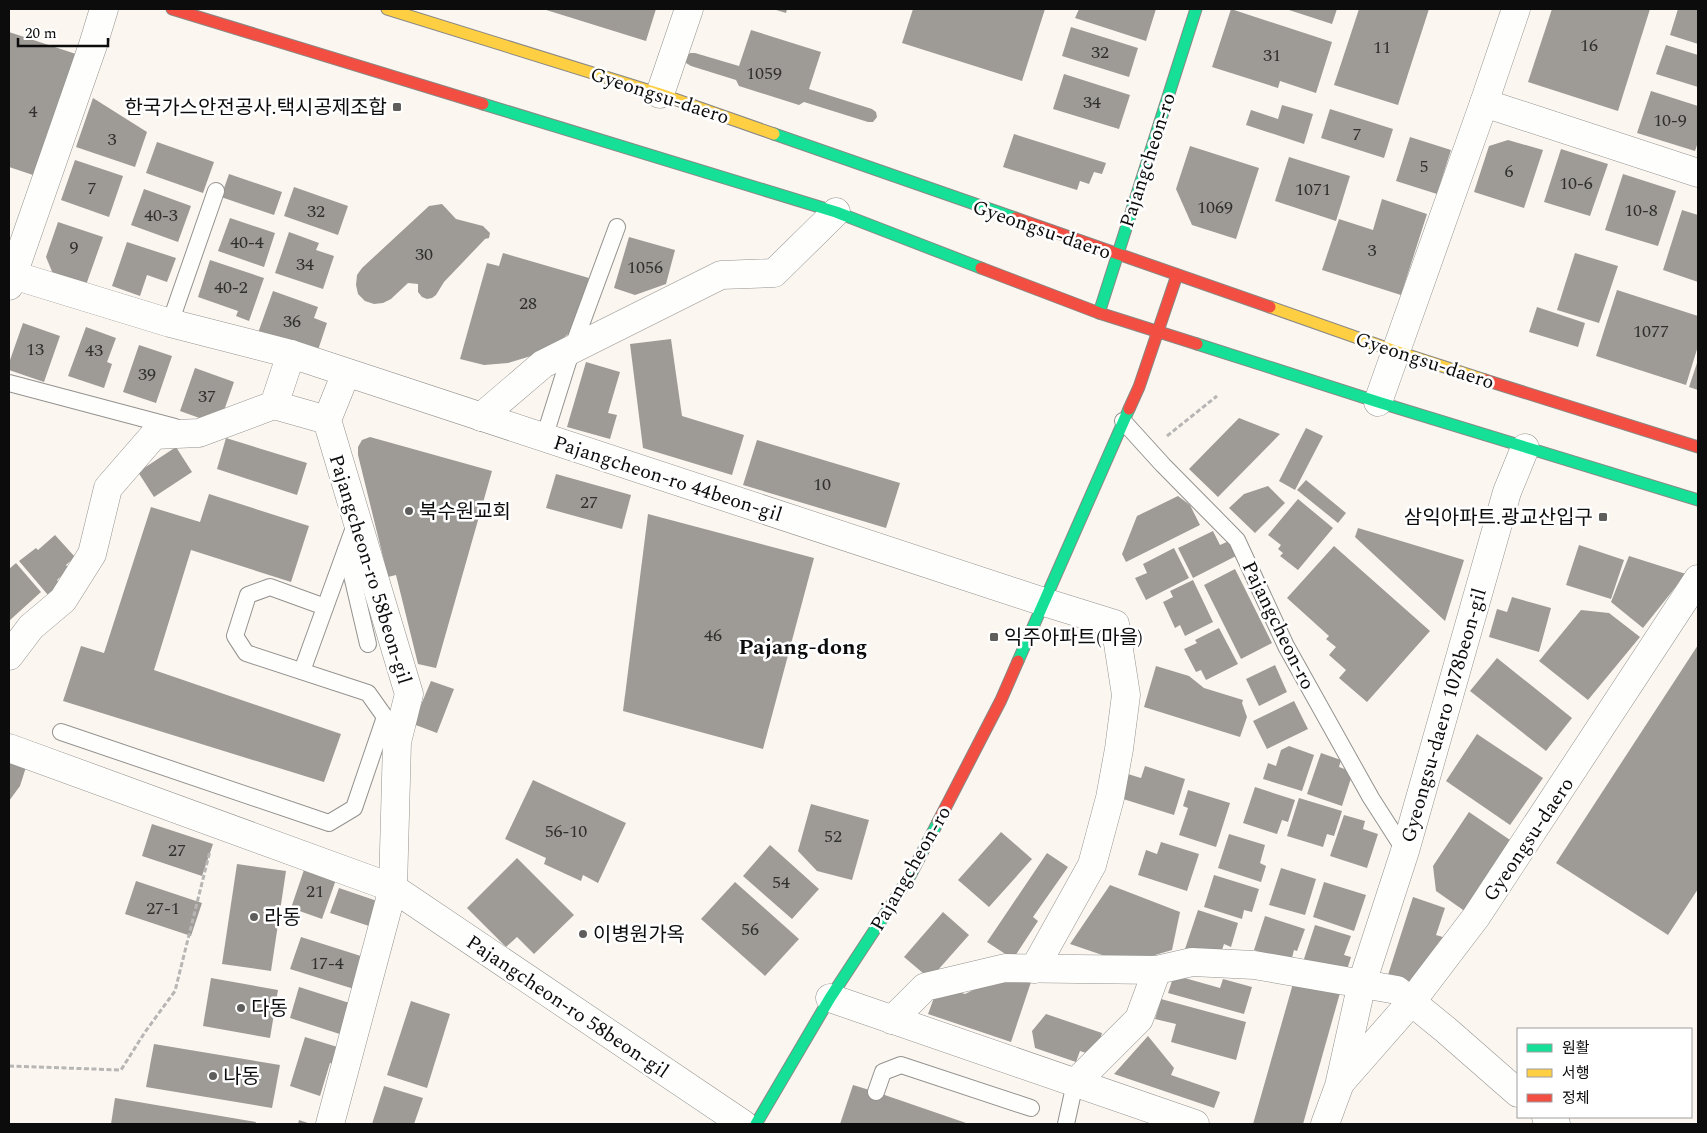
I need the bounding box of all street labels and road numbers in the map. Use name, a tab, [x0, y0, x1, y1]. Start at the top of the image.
street label: Gyeongsu-daero	[586, 59, 733, 133]
street label: Pajangcheon-ro	[1112, 89, 1184, 232]
street label: Gyeongsu-daero	[968, 192, 1115, 268]
street label: Gyeongsu-daero	[1351, 324, 1498, 398]
street label: Pajangcheon-ro 44beon-gil	[549, 428, 786, 530]
street label: Pajangcheon-ro 58beon-gil	[321, 451, 419, 688]
street label: Pajangcheon-ro	[1234, 556, 1322, 695]
street label: Gyeongsu-daero 1078beon-gil	[1393, 584, 1495, 846]
street label: Gyeongsu-daero	[1476, 771, 1582, 908]
street label: Pajangcheon-ro	[863, 800, 959, 937]
street label: Pajangcheon-ro 58beon-gil	[460, 928, 675, 1086]

